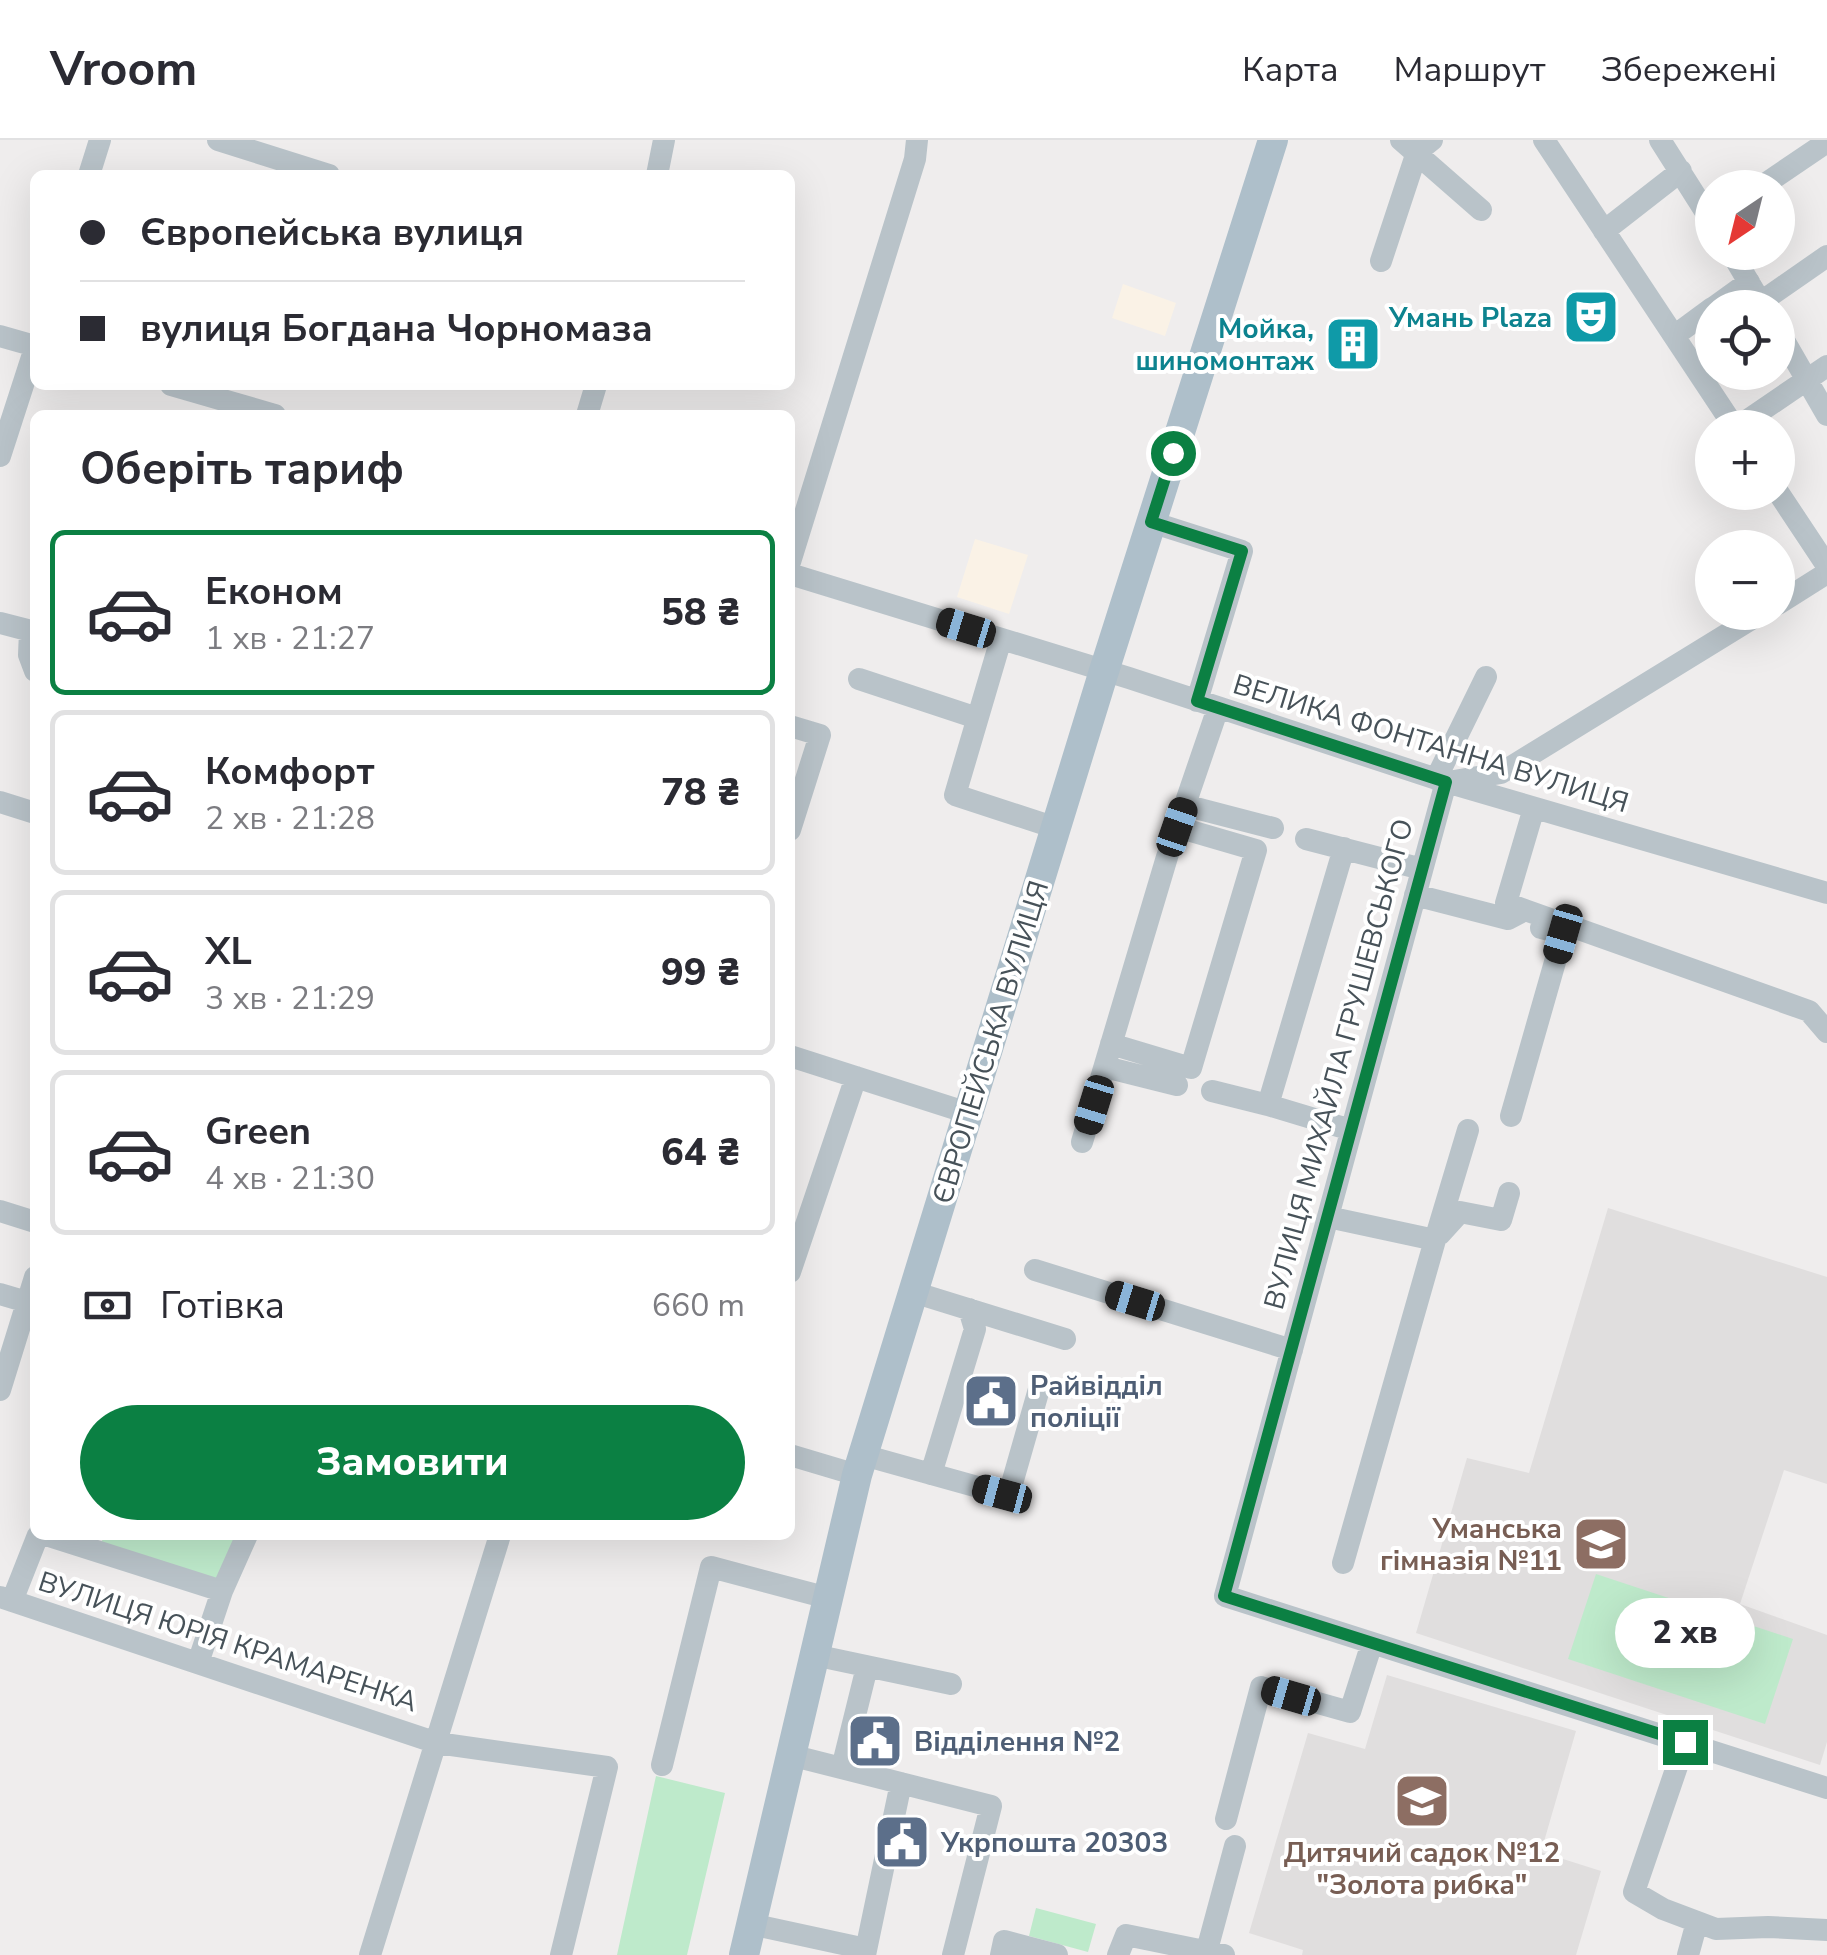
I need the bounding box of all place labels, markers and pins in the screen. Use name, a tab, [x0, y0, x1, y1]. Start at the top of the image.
theatre icon: Умань Plaza	[1561, 287, 1621, 347]
place label: Умань Plaza	[1388, 299, 1552, 337]
place label: Мойка, шиномонтаж	[1135, 310, 1315, 380]
building icon: Мойка, шиномонтаж	[1323, 314, 1383, 374]
place label: Райвідділ поліції	[1030, 1367, 1163, 1437]
public building icon: Райвідділ поліції	[961, 1371, 1021, 1431]
place label: Уманська гімназія №11	[1380, 1510, 1562, 1580]
school or university icon: Уманська гімназія №11	[1571, 1514, 1631, 1574]
public building icon: Відділення №2	[845, 1711, 905, 1771]
place label: Відділення №2	[914, 1723, 1120, 1761]
school or university icon: Дитячий садок №12 "Золота рибка"	[1392, 1771, 1452, 1831]
public building icon: Укрпошта 20303	[872, 1812, 932, 1872]
place label: Укрпошта 20303	[940, 1824, 1168, 1862]
place label: Дитячий садок №12 "Золота рибка"	[1284, 1834, 1560, 1904]

